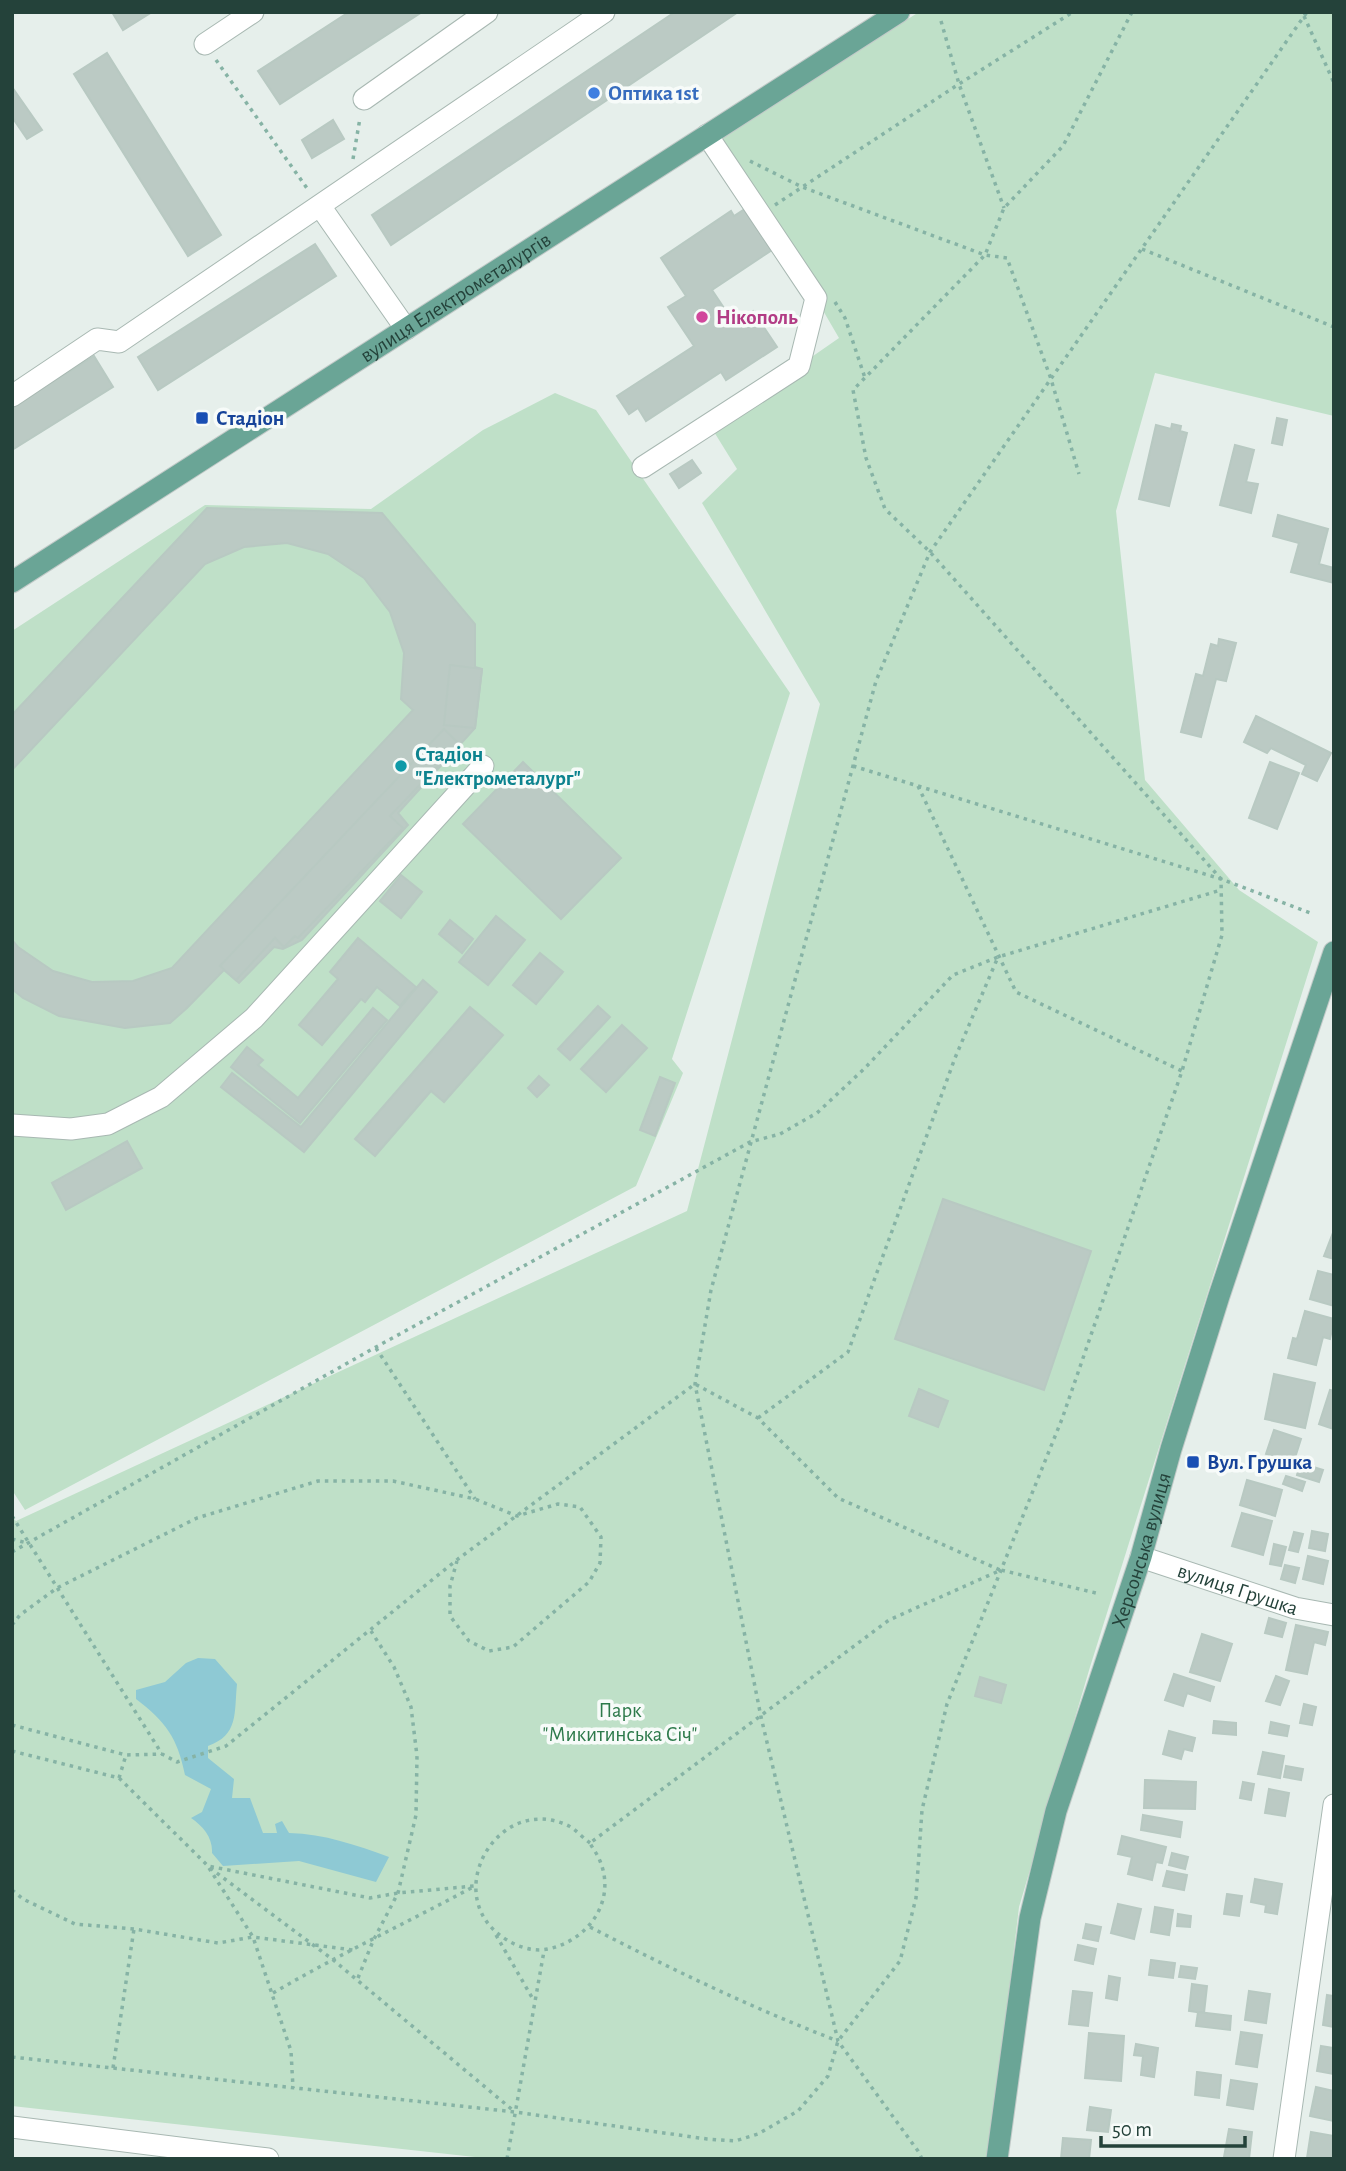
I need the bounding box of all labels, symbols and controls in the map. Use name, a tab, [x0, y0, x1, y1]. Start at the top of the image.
place label: Оптика 1st	[608, 83, 699, 104]
marker: Оптика 1st	[586, 85, 602, 101]
street label: вулиця Електрометалургів	[356, 228, 554, 366]
place label: Нікополь	[716, 307, 798, 328]
marker: Нікополь	[694, 309, 710, 325]
place label: Стадіон	[216, 408, 284, 429]
marker: Стадіон	[194, 410, 210, 426]
place label: Стадіон "Електрометалург"	[415, 744, 581, 789]
marker: Стадіон "Електрометалург"	[393, 758, 409, 774]
place label: Вул. Грушка	[1207, 1452, 1312, 1473]
marker: Вул. Грушка	[1185, 1454, 1201, 1470]
street label: Херсонська вулиця	[1108, 1470, 1174, 1630]
street label: вулиця Грушка	[1175, 1559, 1301, 1619]
park label: Парк "Микитинська Січ"	[543, 1700, 697, 1745]
scale bar	[1101, 2104, 1244, 2148]
text: 50 m	[1112, 2119, 1152, 2140]

